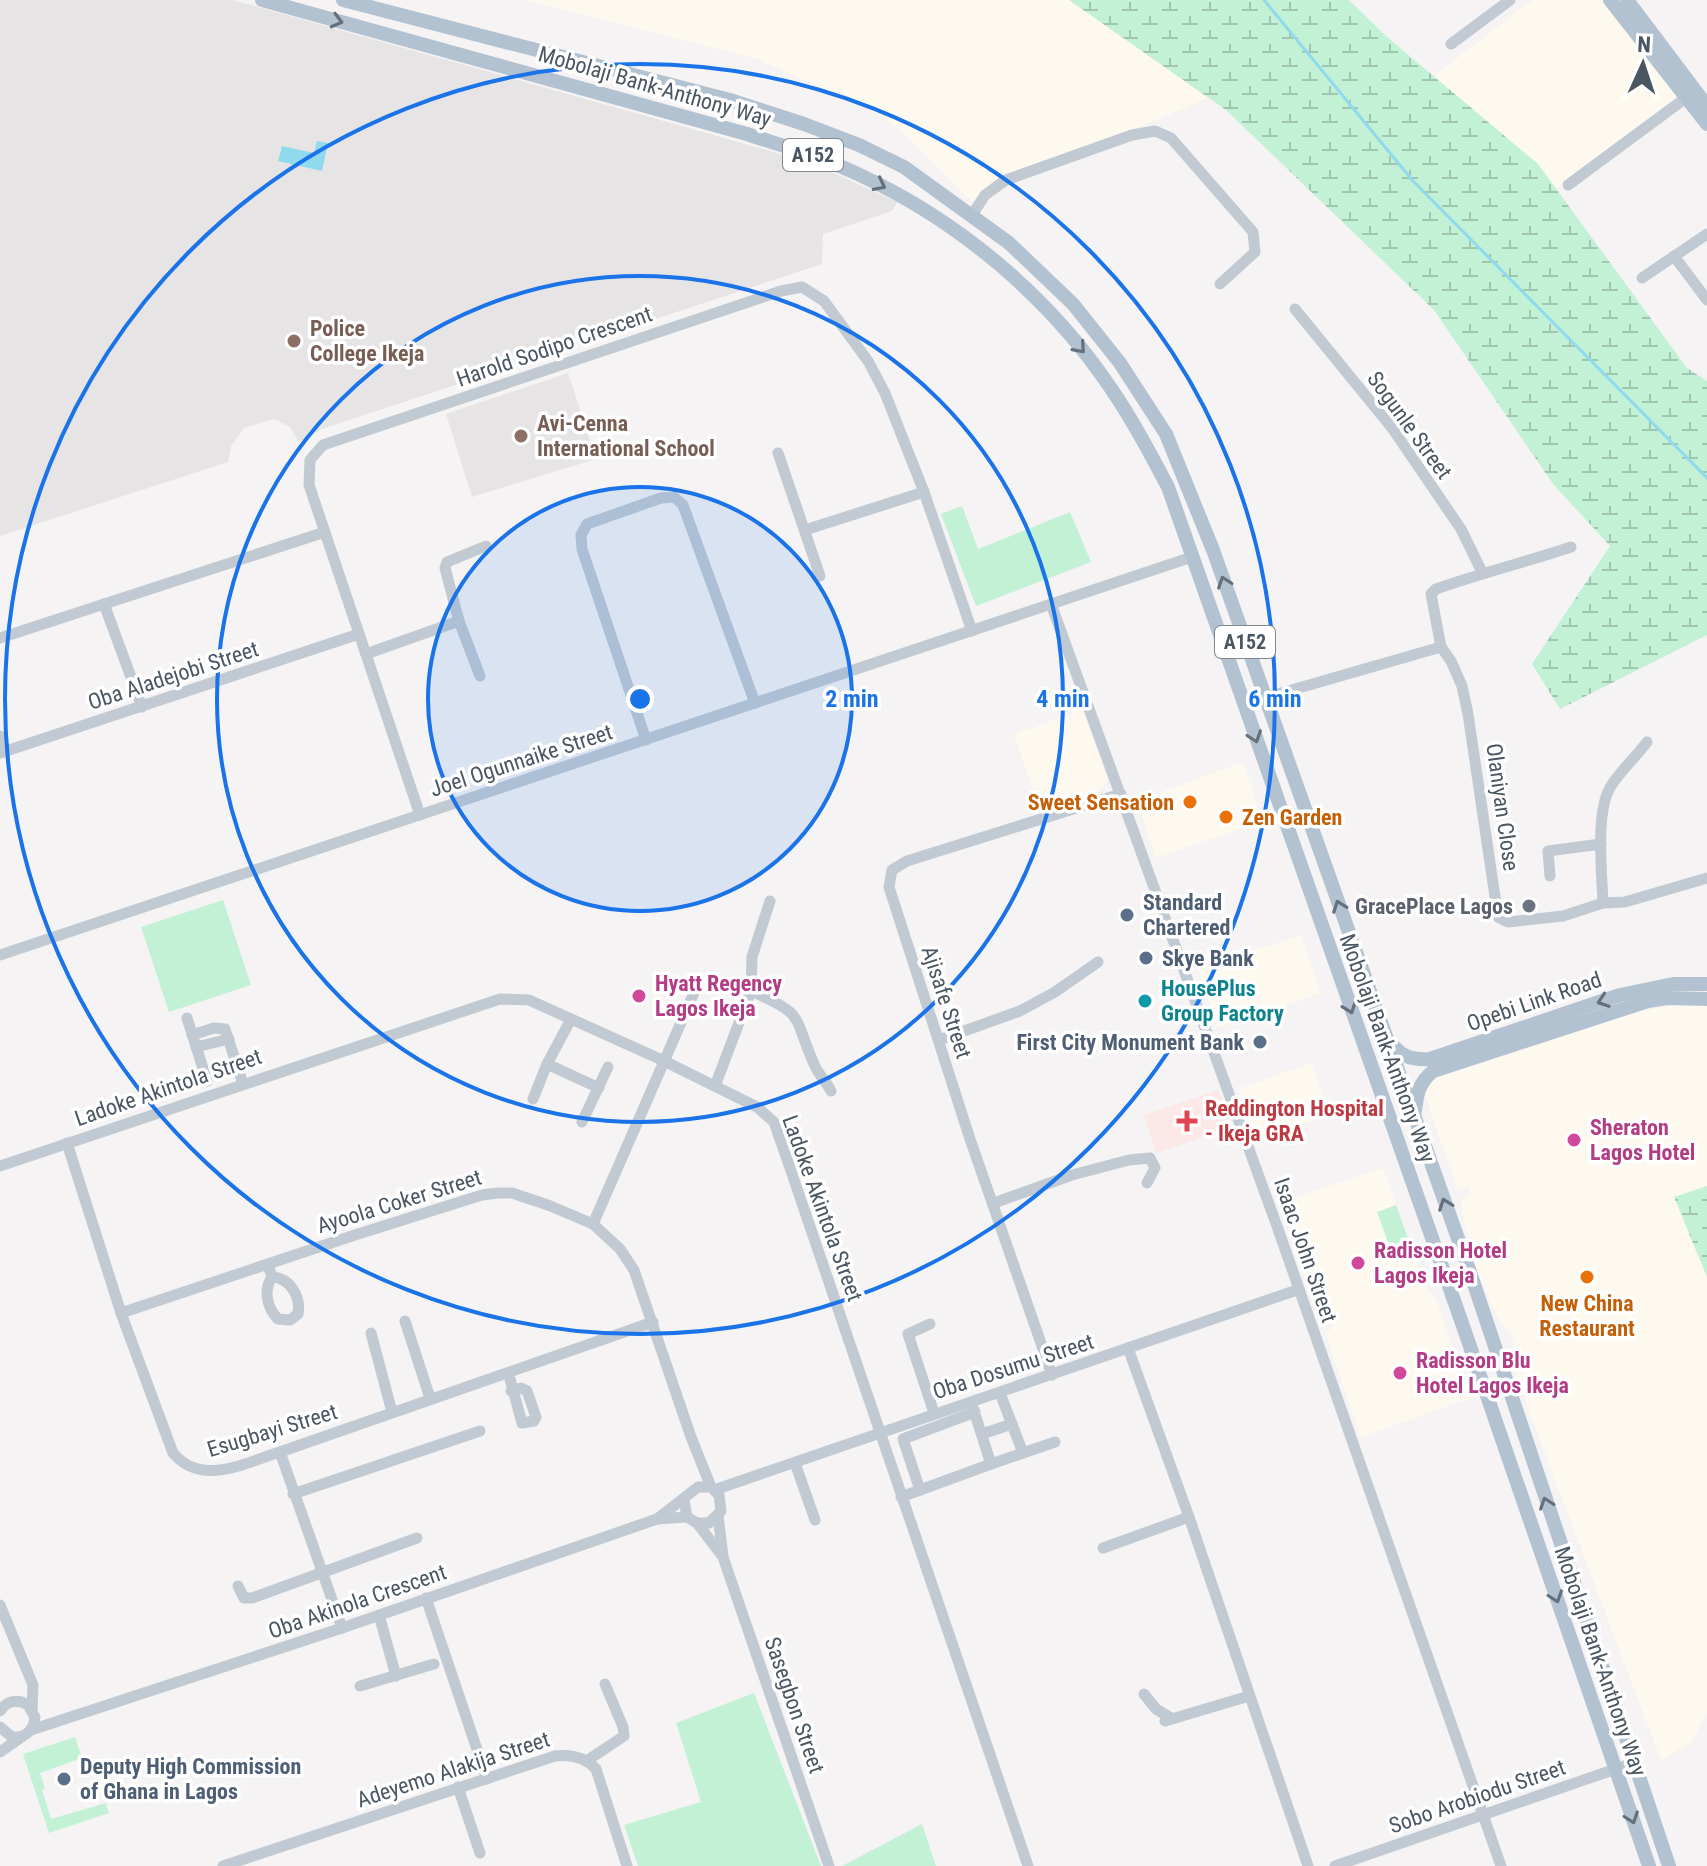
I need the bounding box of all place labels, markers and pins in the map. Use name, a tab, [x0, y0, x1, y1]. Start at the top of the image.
place label: Police College Ikeja	[310, 316, 424, 366]
marker: Police College Ikeja	[285, 332, 303, 350]
place label: Avi-Cenna International School	[537, 411, 715, 461]
marker: Avi-Cenna International School	[512, 427, 530, 445]
centre of rings	[626, 685, 654, 713]
place label: Sweet Sensation	[1028, 790, 1174, 815]
marker: Sweet Sensation	[1181, 793, 1199, 811]
place label: Zen Garden	[1242, 805, 1342, 830]
marker: Zen Garden	[1217, 808, 1235, 826]
place label: Standard Chartered	[1143, 890, 1230, 940]
place label: GracePlace Lagos	[1355, 894, 1513, 919]
marker: GracePlace Lagos	[1520, 897, 1538, 915]
marker: Standard Chartered	[1118, 906, 1136, 924]
place label: Skye Bank	[1162, 946, 1254, 971]
marker: Skye Bank	[1137, 949, 1155, 967]
place label: Hyatt Regency Lagos Ikeja	[655, 971, 782, 1021]
place label: HousePlus Group Factory	[1161, 976, 1284, 1026]
marker: Hyatt Regency Lagos Ikeja	[630, 987, 648, 1005]
marker: HousePlus Group Factory	[1136, 992, 1154, 1010]
place label: First City Monument Bank	[1016, 1030, 1244, 1055]
marker: First City Monument Bank	[1251, 1033, 1269, 1051]
place label: Reddington Hospital - Ikeja GRA	[1205, 1096, 1384, 1146]
marker: Reddington Hospital - Ikeja GRA	[1176, 1110, 1198, 1132]
place label: Sheraton Lagos Hotel	[1590, 1115, 1695, 1165]
marker: Sheraton Lagos Hotel	[1565, 1131, 1583, 1149]
place label: Radisson Hotel Lagos Ikeja	[1374, 1238, 1507, 1288]
marker: Radisson Hotel Lagos Ikeja	[1349, 1254, 1367, 1272]
marker: New China Restaurant	[1578, 1268, 1596, 1286]
place label: New China Restaurant	[1539, 1291, 1635, 1341]
place label: Radisson Blu Hotel Lagos Ikeja	[1416, 1348, 1569, 1398]
marker: Radisson Blu Hotel Lagos Ikeja	[1391, 1364, 1409, 1382]
place label: Deputy High Commission of Ghana in Lagos	[80, 1754, 301, 1804]
marker: Deputy High Commission of Ghana in Lagos	[55, 1770, 73, 1788]

